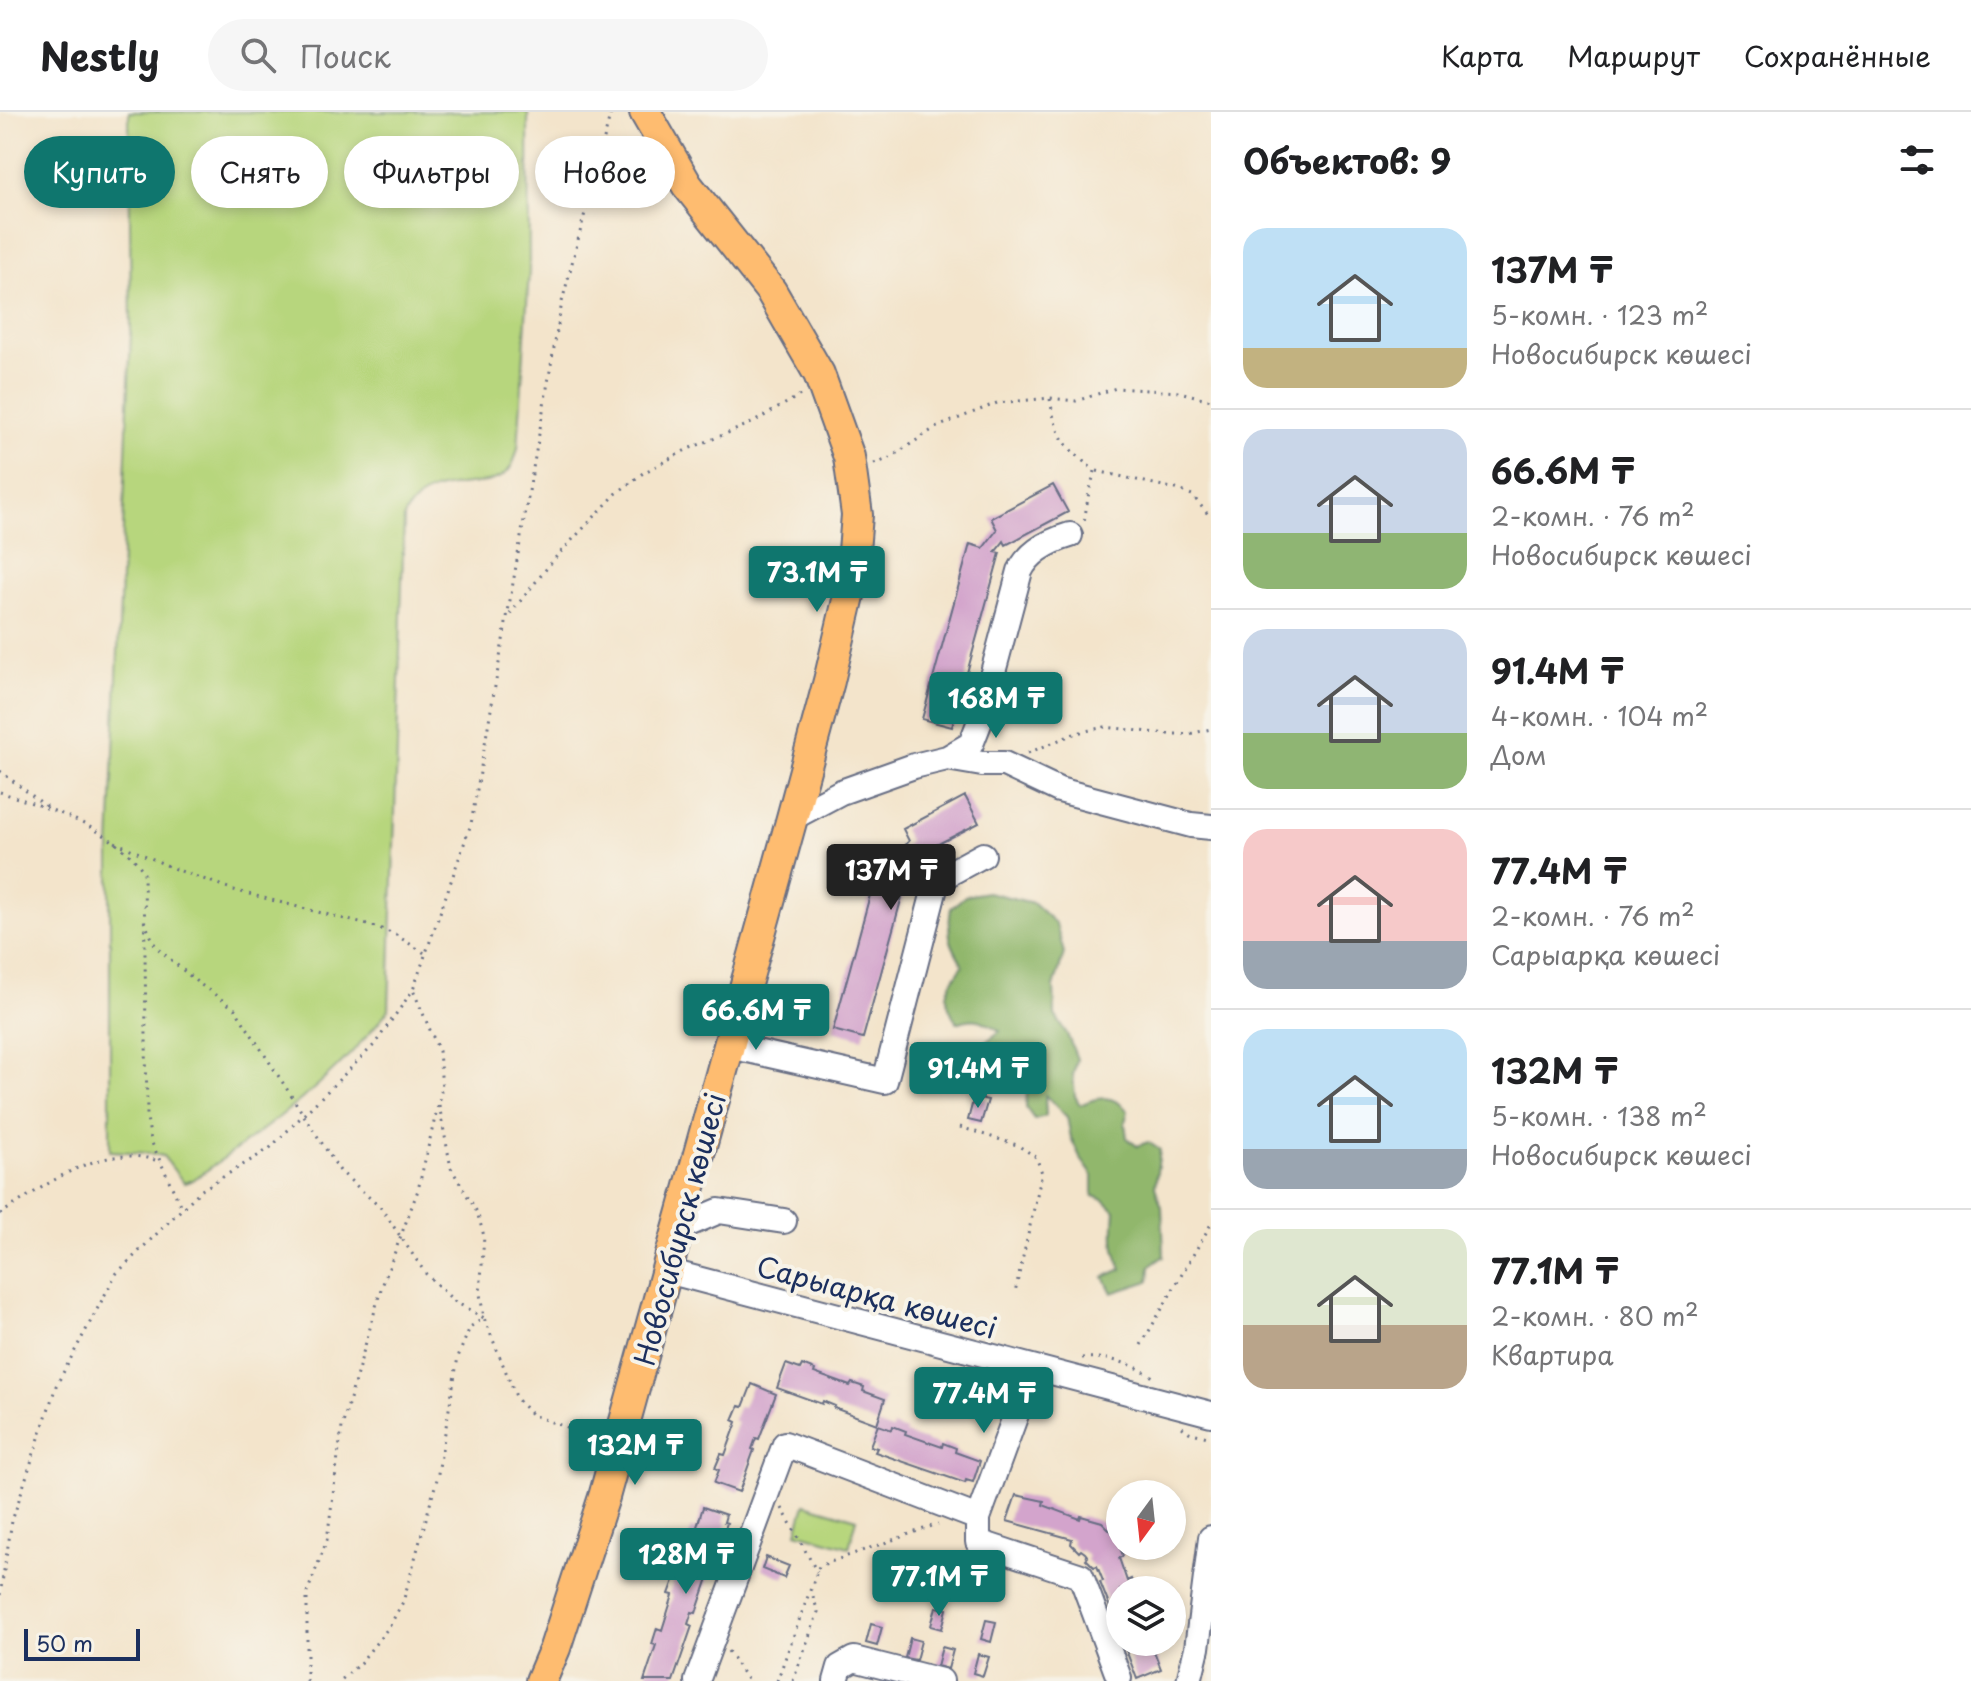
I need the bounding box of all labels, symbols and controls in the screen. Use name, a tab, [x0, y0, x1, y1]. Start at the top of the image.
search box	[208, 19, 768, 91]
text: Nestly	[40, 27, 160, 84]
icon: search	[236, 33, 280, 77]
text: Поиск	[300, 33, 391, 78]
text: Карта	[1441, 34, 1523, 77]
text: Маршрут	[1567, 34, 1700, 77]
text: Сохранённые	[1744, 34, 1931, 77]
text: Объектов: 9	[1243, 134, 1451, 186]
chip: Купить	[24, 136, 175, 208]
chip: Снять	[191, 136, 328, 208]
chip: Фильтры	[344, 136, 519, 208]
chip: Новое	[535, 136, 675, 208]
icon: filters	[1895, 138, 1939, 182]
text: 137M ₸	[1491, 243, 1612, 295]
icon: home	[1307, 260, 1403, 356]
text: 5-комн. · 123 m²	[1491, 295, 1708, 334]
text: Новосибирск көшесі	[1491, 334, 1752, 373]
text: 66.6M ₸	[1491, 444, 1634, 496]
icon: home	[1307, 461, 1403, 557]
text: 2-комн. · 76 m²	[1491, 496, 1695, 535]
text: Новосибирск көшесі	[1491, 535, 1752, 574]
pin: 73.1M ₸	[743, 546, 891, 614]
text: 73.1M ₸	[767, 552, 867, 591]
text: 91.4M ₸	[1491, 644, 1623, 696]
icon: home	[1307, 661, 1403, 757]
pin: 168M ₸	[931, 672, 1061, 740]
text: 168M ₸	[947, 678, 1045, 717]
text: 4-комн. · 104 m²	[1491, 696, 1708, 735]
text: Дом	[1491, 735, 1547, 774]
pin: 137M ₸	[826, 844, 956, 912]
text: 77.4M ₸	[1491, 844, 1626, 896]
text: 137M ₸	[845, 850, 937, 889]
icon: home	[1307, 861, 1403, 957]
text: 2-комн. · 76 m²	[1491, 896, 1695, 935]
text: Сарыарқа көшесі	[1491, 935, 1720, 974]
pin: 66.6M ₸	[682, 984, 830, 1052]
text: 66.6M ₸	[701, 990, 811, 1029]
pin: 91.4M ₸	[904, 1042, 1052, 1110]
text: 132M ₸	[1491, 1044, 1617, 1096]
text: 91.4M ₸	[927, 1048, 1029, 1087]
icon: home	[1307, 1061, 1403, 1157]
street label: Новосибирск көшесі	[622, 1088, 736, 1370]
text: 5-комн. · 138 m²	[1491, 1096, 1707, 1135]
text: Новосибирск көшесі	[1491, 1135, 1752, 1174]
street label: Сарыарқа көшесі	[752, 1243, 1002, 1349]
text: 77.1M ₸	[1491, 1244, 1618, 1296]
icon: home	[1307, 1261, 1403, 1357]
text: 2-комн. · 80 m²	[1491, 1296, 1699, 1335]
text: Квартира	[1491, 1335, 1614, 1374]
pin: 77.4M ₸	[910, 1367, 1058, 1435]
text: 77.4M ₸	[932, 1373, 1036, 1412]
pin: 132M ₸	[570, 1419, 700, 1487]
text: 132M ₸	[587, 1425, 683, 1464]
north arrow	[1106, 1480, 1186, 1560]
map controls	[1106, 1480, 1186, 1656]
pin: 128M ₸	[621, 1528, 751, 1596]
text: 128M ₸	[638, 1534, 734, 1573]
pin: 77.1M ₸	[865, 1550, 1013, 1618]
text: 77.1M ₸	[890, 1556, 988, 1595]
button: layers	[1106, 1576, 1186, 1656]
scale bar	[24, 1625, 140, 1661]
text: 50 m	[36, 1626, 93, 1659]

